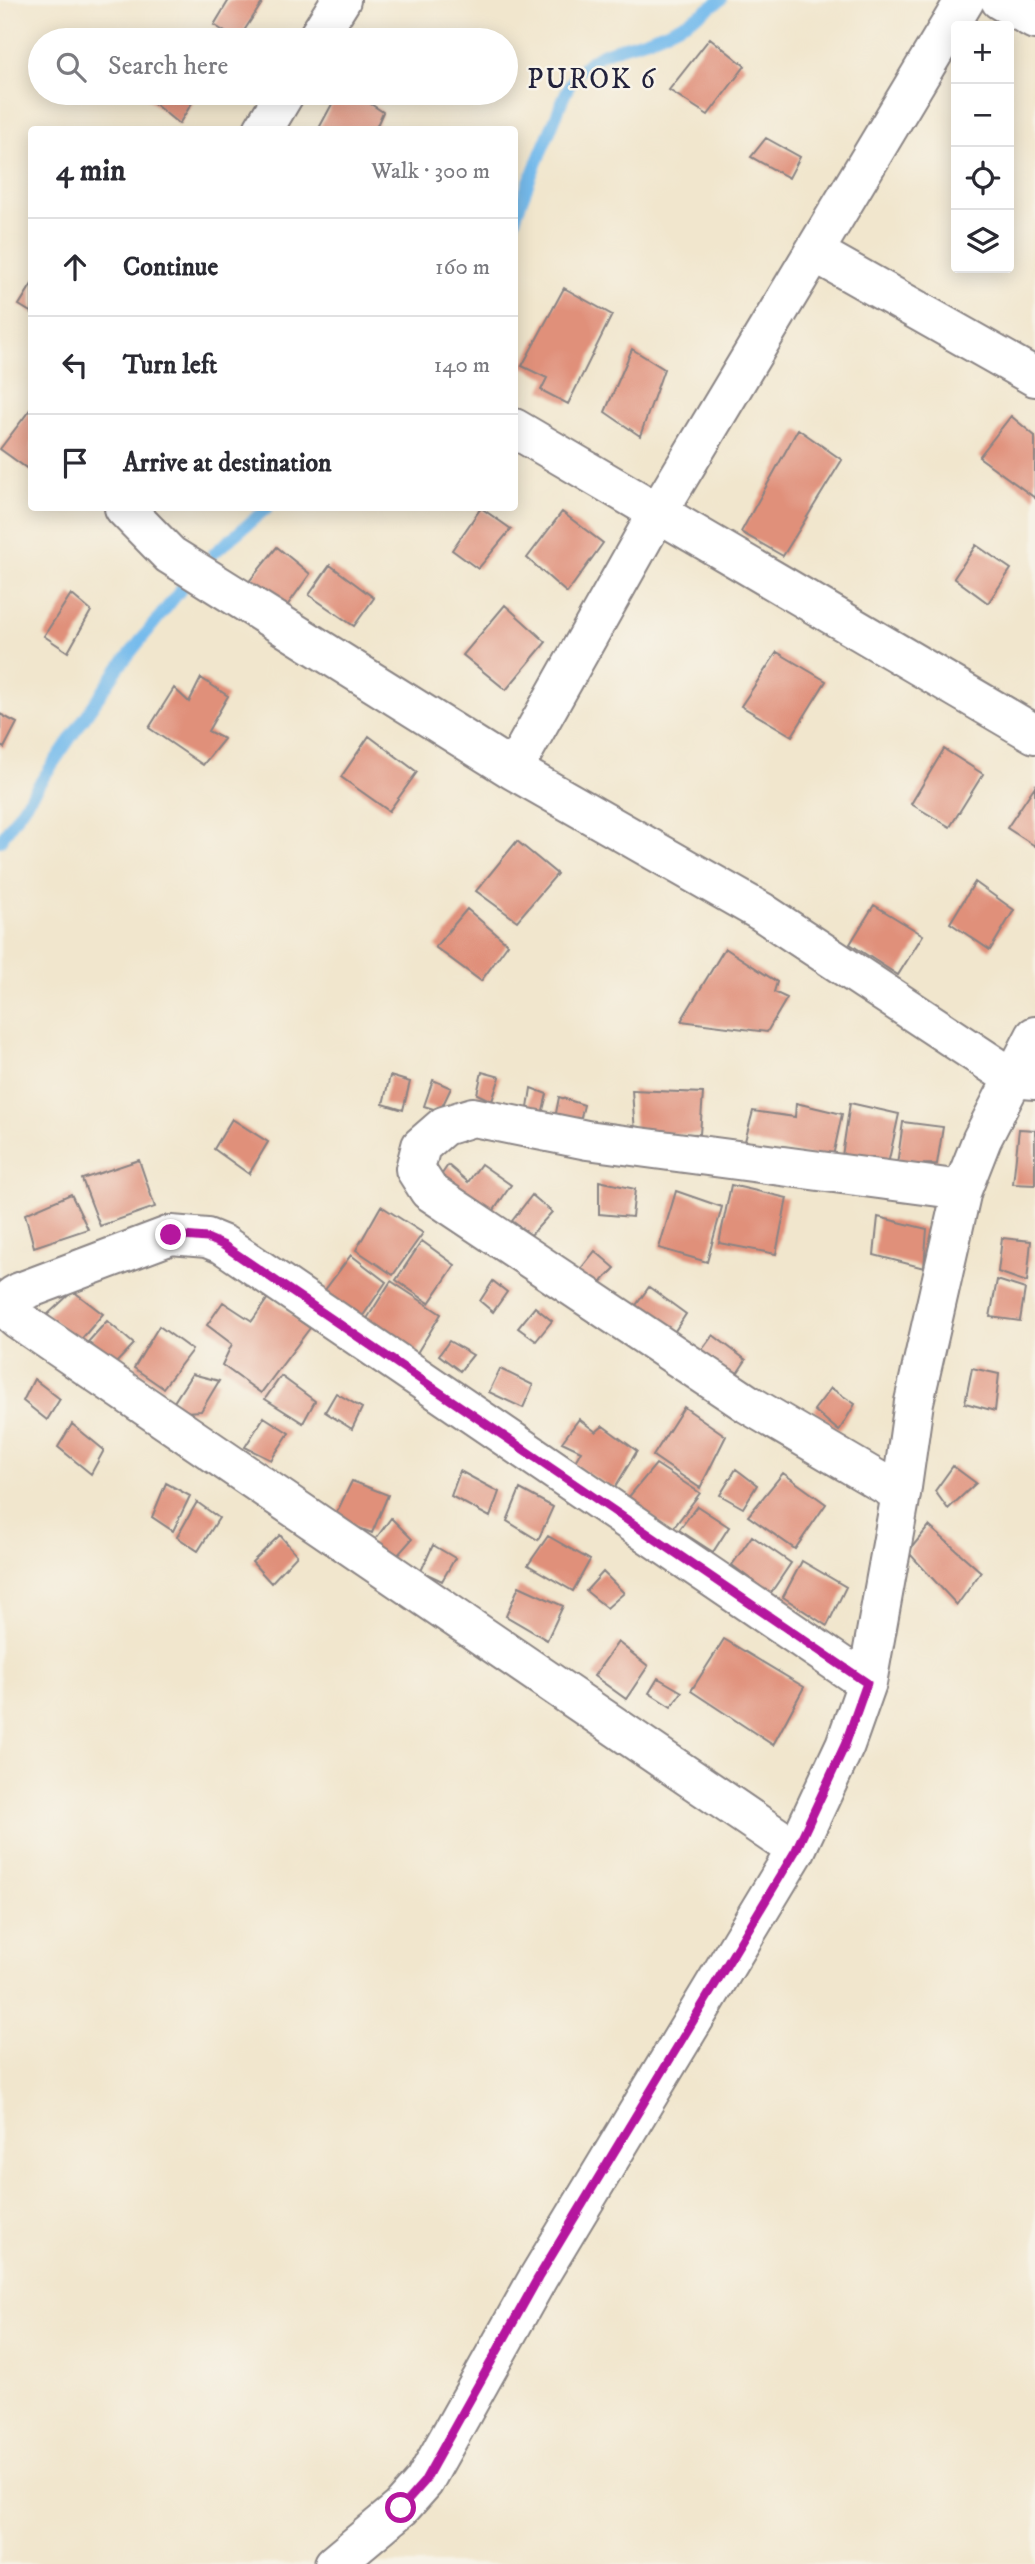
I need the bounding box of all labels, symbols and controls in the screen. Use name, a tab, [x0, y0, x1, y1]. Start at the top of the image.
map controls	[951, 21, 1014, 273]
button: +	[951, 21, 1014, 84]
search box	[28, 28, 518, 105]
icon: search	[52, 48, 90, 86]
text: Search here	[108, 50, 228, 83]
district label: PUROK 6	[527, 62, 657, 97]
button: −	[951, 84, 1014, 147]
button: locate	[951, 147, 1014, 210]
text: 4 min	[56, 153, 126, 190]
text: Walk · 300 m	[371, 157, 490, 186]
button: layers	[951, 210, 1014, 273]
icon: ahead	[56, 248, 94, 286]
text: Continue	[123, 251, 218, 284]
text: 160 m	[435, 253, 490, 282]
icon: left	[56, 346, 94, 384]
text: Turn left	[123, 349, 217, 382]
text: 140 m	[434, 351, 490, 380]
icon: arrive	[56, 444, 94, 482]
text: Arrive at destination	[123, 447, 332, 480]
route end	[155, 1219, 186, 1250]
route start	[385, 2492, 416, 2523]

